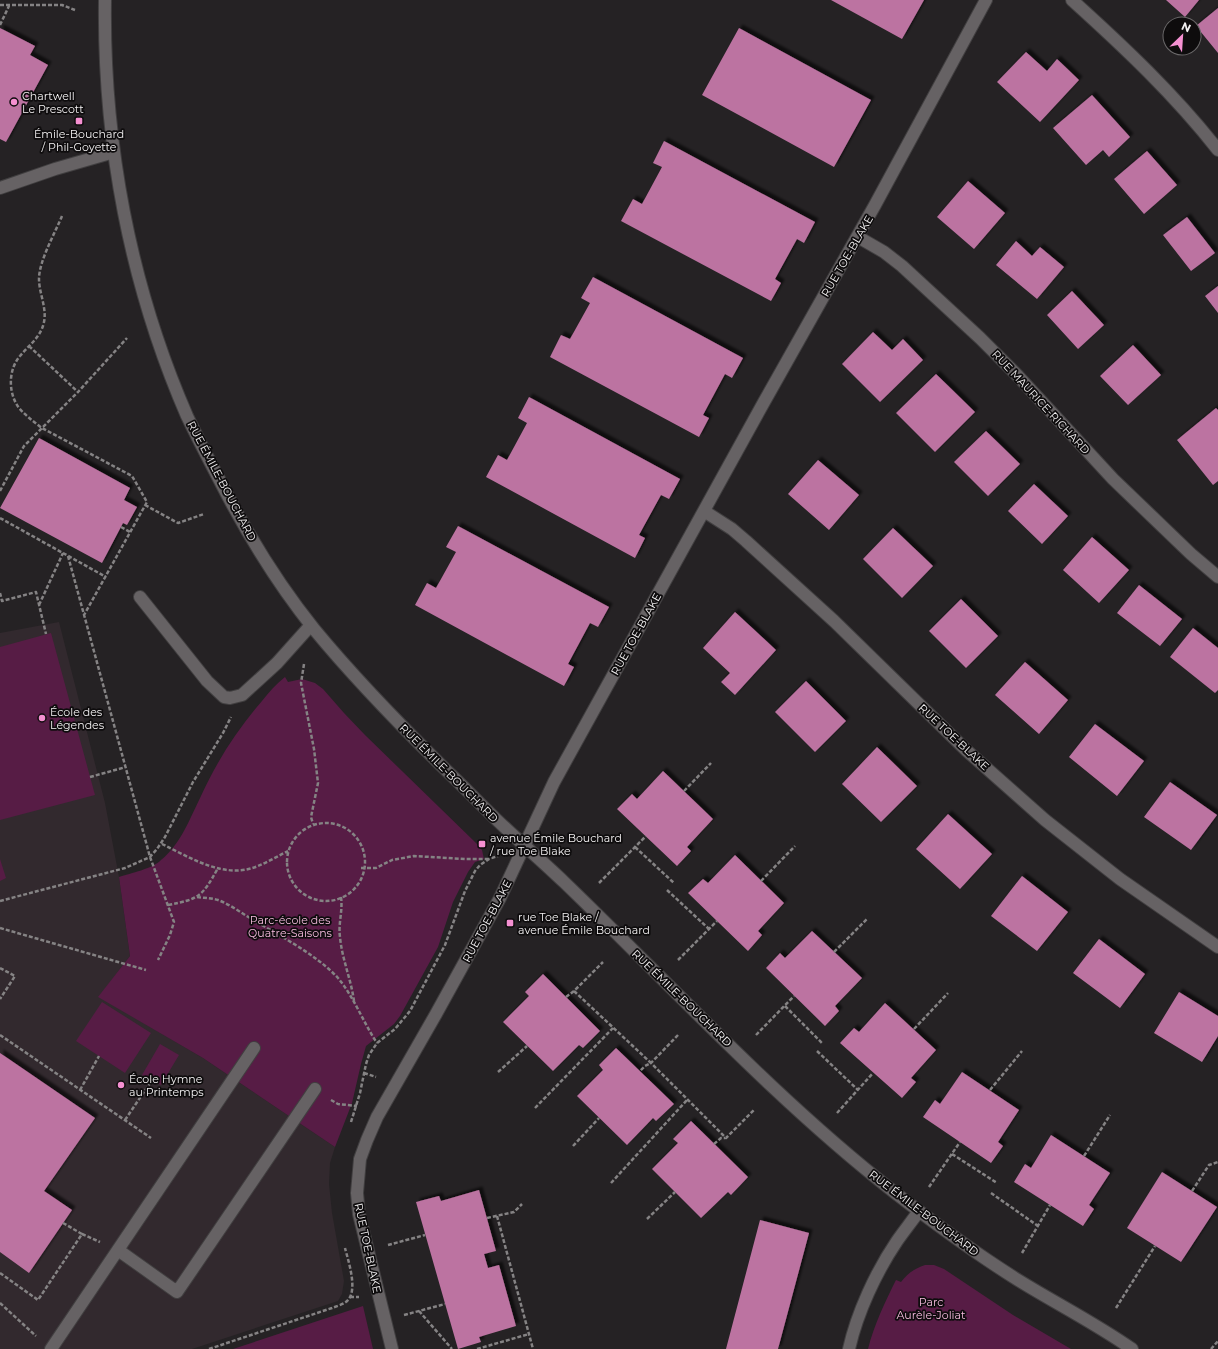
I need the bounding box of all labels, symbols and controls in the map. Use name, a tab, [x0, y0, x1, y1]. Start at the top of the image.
north arrow	[1162, 16, 1202, 56]
text: N	[1179, 19, 1193, 35]
place label: Chartwell Le Prescott	[22, 89, 84, 116]
marker: Chartwell Le Prescott	[9, 97, 19, 107]
marker: Émile-Bouchard / Phil-Goyette	[74, 116, 84, 126]
place label: Émile-Bouchard / Phil-Goyette	[34, 127, 124, 154]
street label: RUE TOE-BLAKE	[818, 213, 876, 299]
street label: RUE MAURICE-RICHARD	[989, 347, 1093, 457]
street label: RUE ÉMILE-BOUCHARD	[184, 419, 260, 543]
street label: RUE TOE-BLAKE	[608, 591, 664, 677]
street label: RUE TOE-BLAKE	[916, 701, 992, 773]
place label: École des Légendes	[50, 705, 105, 732]
marker: École des Légendes	[37, 713, 47, 723]
street label: RUE ÉMILE-BOUCHARD	[397, 721, 501, 825]
place label: avenue Émile Bouchard / rue Toe Blake	[489, 831, 622, 858]
marker: avenue Émile Bouchard / rue Toe Blake	[477, 839, 487, 849]
street label: RUE TOE-BLAKE	[459, 877, 515, 965]
place label: rue Toe Blake / avenue Émile Bouchard	[518, 910, 650, 937]
park label: Parc-école des Quatre-Saisons	[248, 913, 333, 940]
marker: rue Toe Blake / avenue Émile Bouchard	[505, 918, 515, 928]
street label: RUE ÉMILE-BOUCHARD	[629, 946, 735, 1050]
place label: École Hymne au Printemps	[129, 1072, 204, 1099]
marker: École Hymne au Printemps	[116, 1080, 126, 1090]
street label: RUE ÉMILE-BOUCHARD	[866, 1167, 982, 1259]
street label: RUE TOE-BLAKE	[352, 1202, 384, 1294]
park label: Parc Aurèle-Joliat	[896, 1295, 966, 1322]

